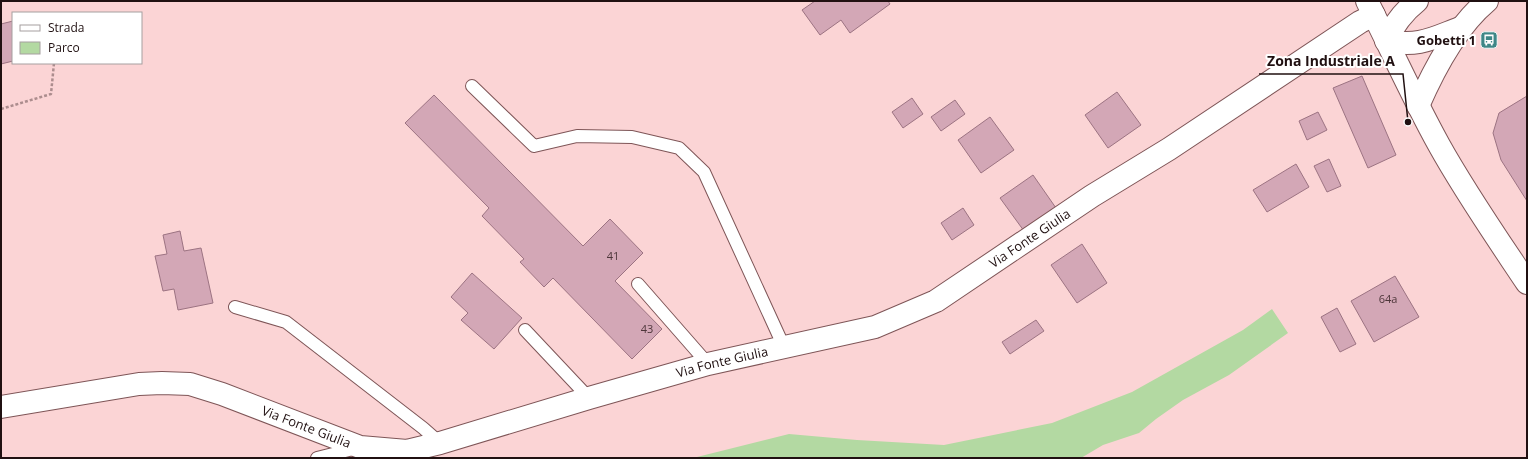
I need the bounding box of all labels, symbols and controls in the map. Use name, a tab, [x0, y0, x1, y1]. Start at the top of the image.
legend	[12, 12, 142, 64]
text: Strada	[48, 19, 84, 36]
bus stop icon: Gobetti 1	[1479, 30, 1499, 50]
place label: Gobetti 1	[1417, 31, 1476, 49]
text: Parco	[48, 39, 80, 56]
callout: Zona Industriale A	[1259, 48, 1403, 74]
text: Zona Industriale A	[1267, 51, 1395, 70]
street label: Via Fonte Giulia	[986, 204, 1074, 272]
house number: 41	[607, 248, 619, 263]
house number: 64a	[1379, 291, 1397, 306]
house number: 43	[641, 321, 653, 336]
street label: Via Fonte Giulia	[674, 342, 770, 382]
street label: Via Fonte Giulia	[259, 401, 354, 452]

